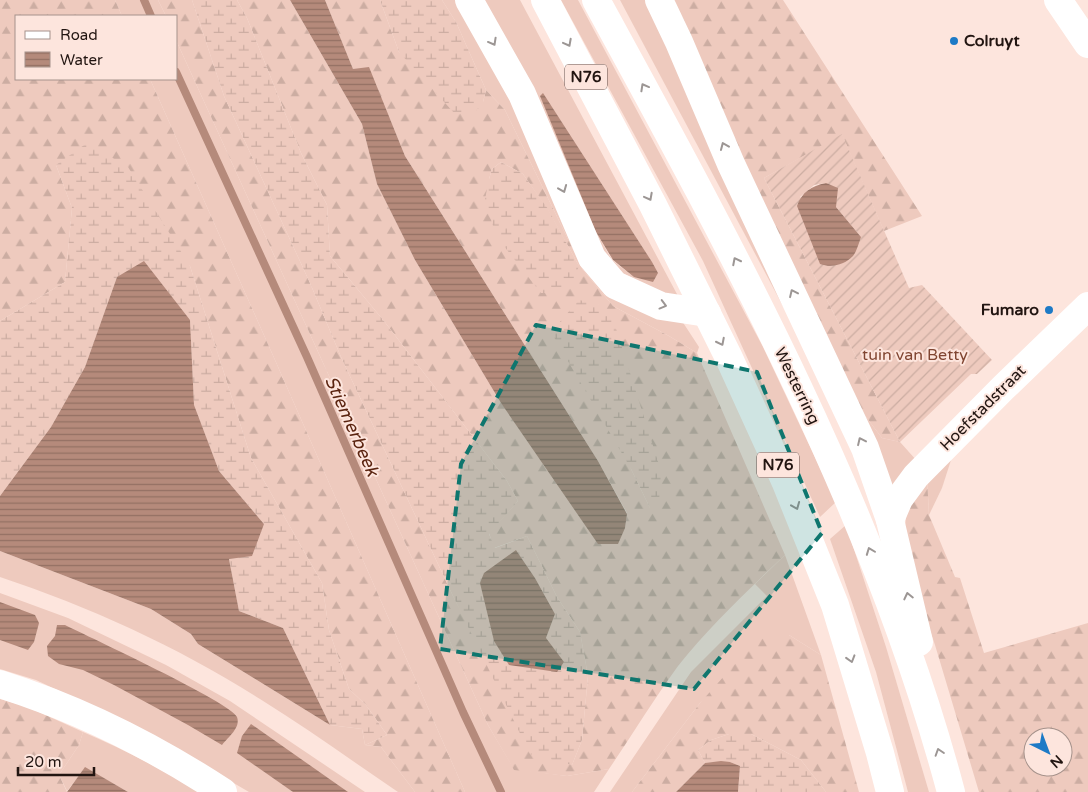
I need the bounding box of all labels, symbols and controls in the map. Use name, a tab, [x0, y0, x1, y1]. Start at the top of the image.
legend	[15, 15, 178, 80]
text: Road	[60, 26, 98, 44]
place label: Colruyt	[964, 31, 1020, 51]
marker: Colruyt	[948, 35, 960, 47]
one-way arrow	[487, 37, 497, 46]
one-way arrow	[562, 38, 572, 47]
text: Water	[60, 51, 103, 69]
road number: N76	[565, 64, 607, 90]
one-way arrow	[640, 83, 650, 92]
one-way arrow	[719, 142, 730, 151]
one-way arrow	[557, 184, 568, 193]
one-way arrow	[643, 191, 653, 200]
one-way arrow	[732, 257, 742, 266]
one-way arrow	[789, 289, 799, 298]
one-way arrow	[658, 299, 667, 310]
place label: Fumaro	[981, 300, 1039, 320]
marker: Fumaro	[1043, 304, 1055, 316]
one-way arrow	[715, 337, 725, 346]
street label: Westerring	[770, 344, 824, 428]
park label: tuin van Betty	[862, 345, 968, 365]
street label: Hoefstadstraat	[936, 361, 1030, 455]
water label: Stiemerbeek	[320, 372, 384, 481]
one-way arrow	[857, 437, 867, 446]
road number: N76	[757, 452, 799, 478]
one-way arrow	[789, 501, 800, 510]
one-way arrow	[866, 547, 876, 556]
one-way arrow	[903, 591, 914, 600]
one-way arrow	[846, 654, 856, 662]
north arrow	[1023, 727, 1073, 777]
scale bar	[18, 744, 94, 776]
one-way arrow	[935, 749, 945, 757]
text: N	[1046, 751, 1066, 771]
text: 20 m	[25, 753, 62, 771]

